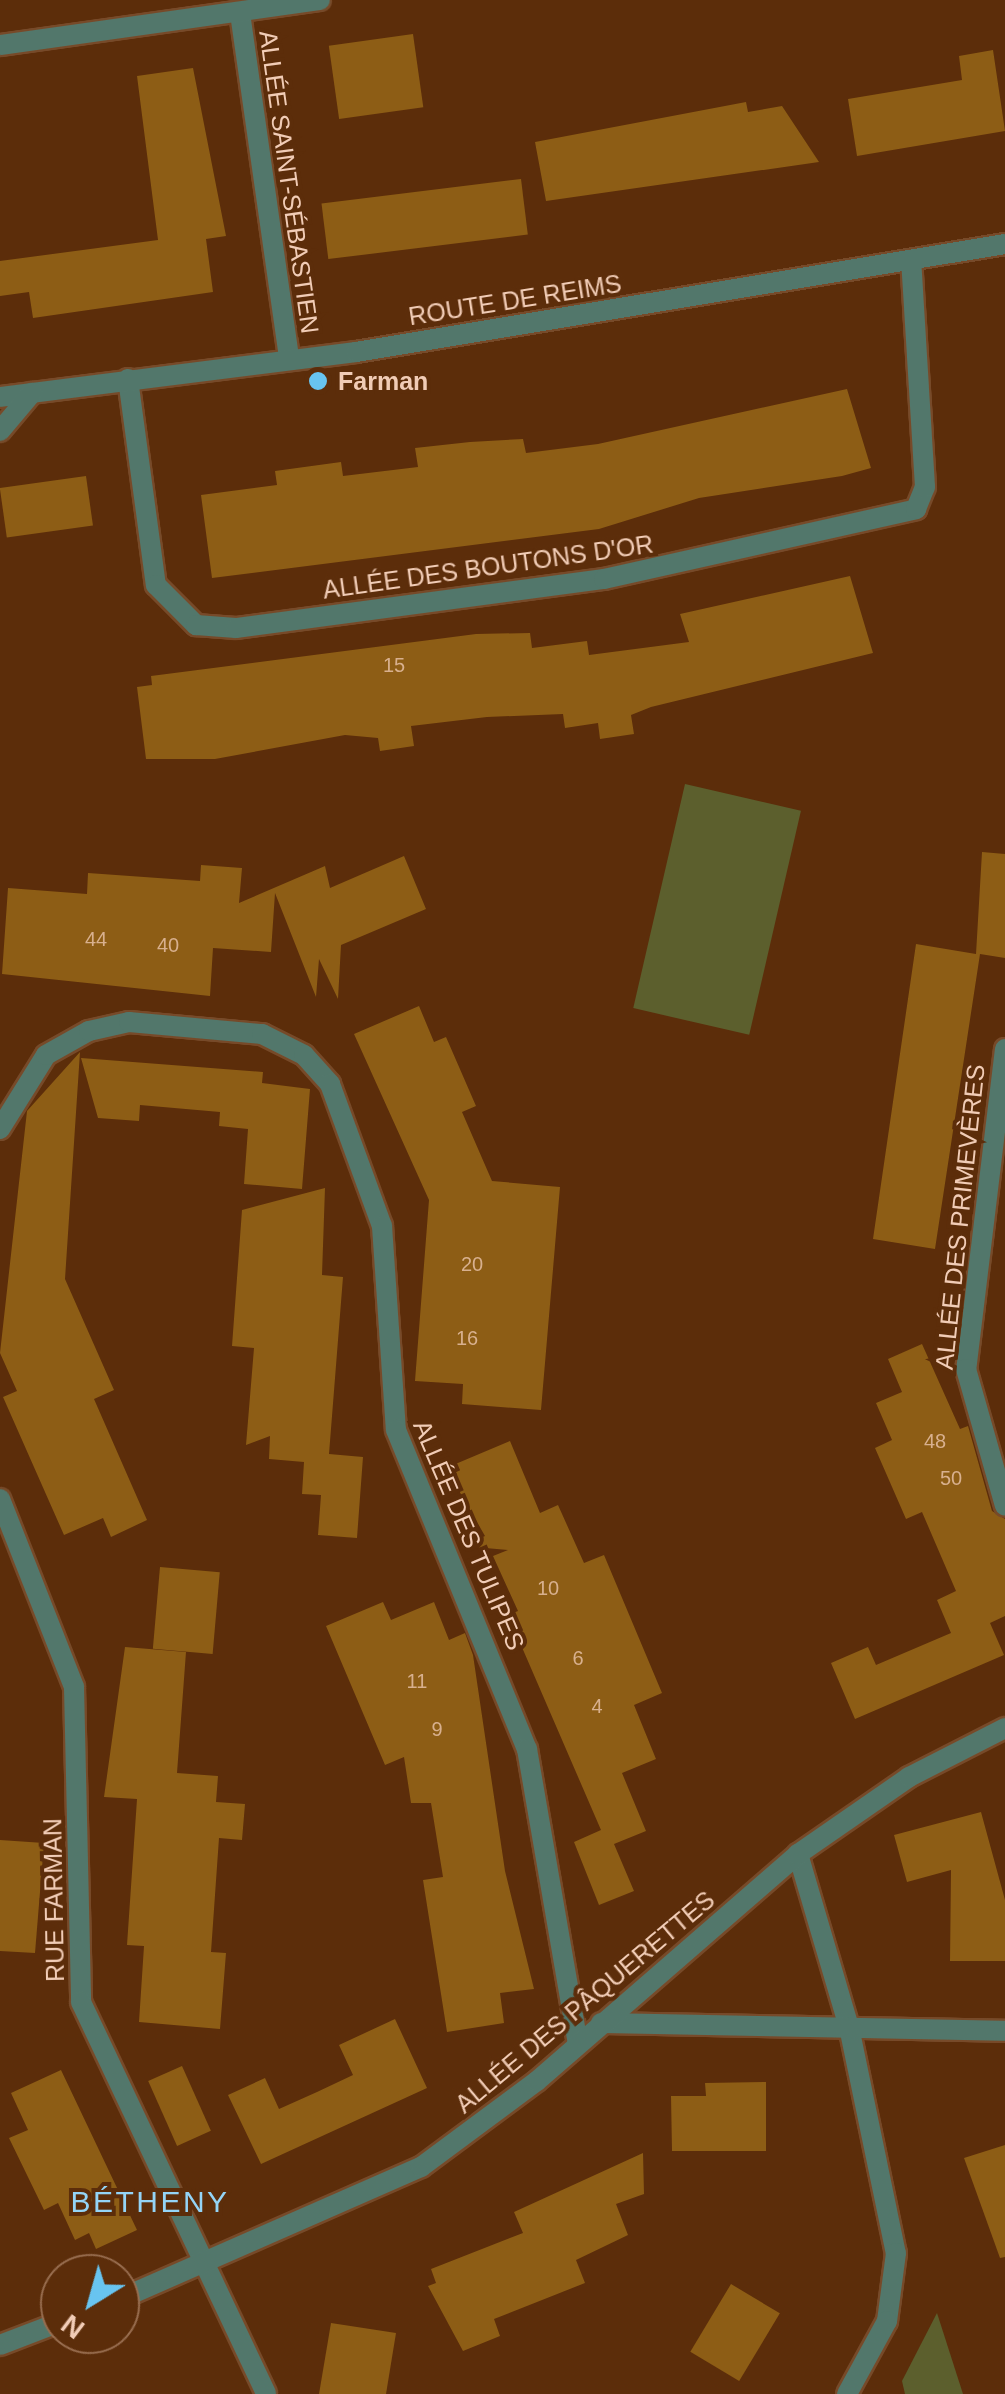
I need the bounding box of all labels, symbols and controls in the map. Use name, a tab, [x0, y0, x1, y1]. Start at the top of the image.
street label: ALLÉE SAINT-SÉBASTIEN	[253, 29, 325, 335]
street label: ROUTE DE REIMS	[406, 268, 624, 332]
place label: Farman	[338, 366, 428, 396]
marker: Farman	[307, 370, 329, 392]
street label: ALLÉE DES BOUTONS D'OR	[321, 529, 655, 605]
house number: 15	[383, 653, 405, 677]
house number: 44	[85, 927, 107, 951]
house number: 40	[157, 933, 179, 957]
street label: ALLÉE DES PRIMEVÈRES	[929, 1063, 991, 1371]
house number: 20	[461, 1252, 483, 1276]
house number: 16	[456, 1326, 478, 1350]
street label: ALLÉE DES TULIPES	[407, 1415, 531, 1655]
house number: 48	[924, 1429, 946, 1453]
house number: 50	[940, 1466, 962, 1490]
house number: 10	[537, 1576, 559, 1600]
house number: 6	[572, 1646, 584, 1670]
house number: 11	[407, 1669, 427, 1693]
house number: 4	[591, 1694, 603, 1718]
house number: 9	[431, 1717, 443, 1741]
street label: RUE FARMAN	[38, 1818, 70, 1982]
street label: ALLÉE DES PÂQUERETTES	[449, 1885, 721, 2119]
district label: BÉTHENY	[70, 2184, 230, 2220]
north arrow	[40, 2254, 140, 2354]
text: N	[55, 2308, 90, 2345]

